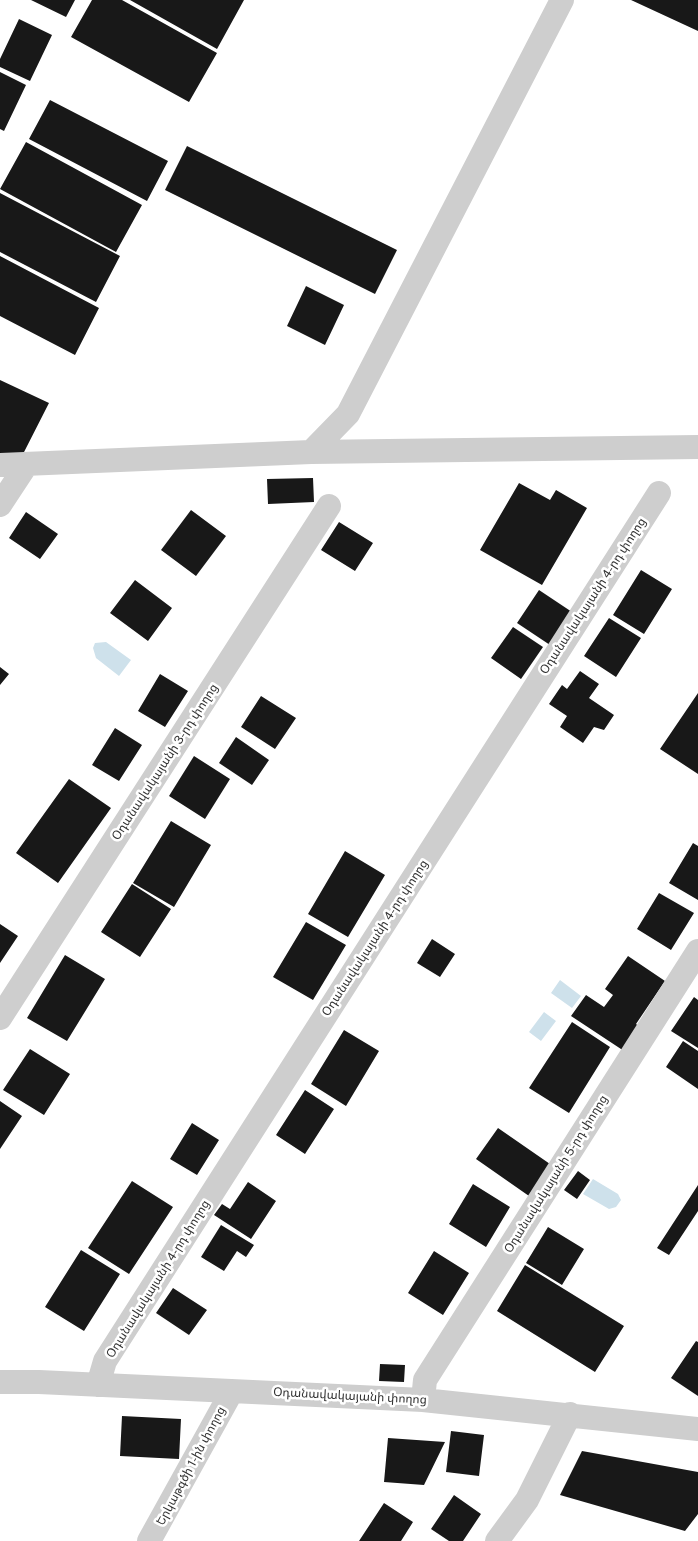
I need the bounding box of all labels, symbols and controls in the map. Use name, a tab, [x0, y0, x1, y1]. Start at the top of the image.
street label: Օդանավակայանի 4-րդ փողոց	[537, 515, 649, 677]
street label: Օդանավակայանի 3-րդ փողոց	[109, 681, 221, 843]
street label: Օդանավակայանի 4-րդ փողոց	[319, 857, 431, 1019]
street label: Օդանավակայանի 5-րդ փողոց	[501, 1092, 611, 1256]
street label: Օդանավակայանի 4-րդ փողոց	[103, 1197, 213, 1361]
street label: Օդանավակայանի փողոց	[273, 1385, 427, 1407]
street label: Երկաթգծի 1-ին փողոց	[153, 1404, 229, 1528]

